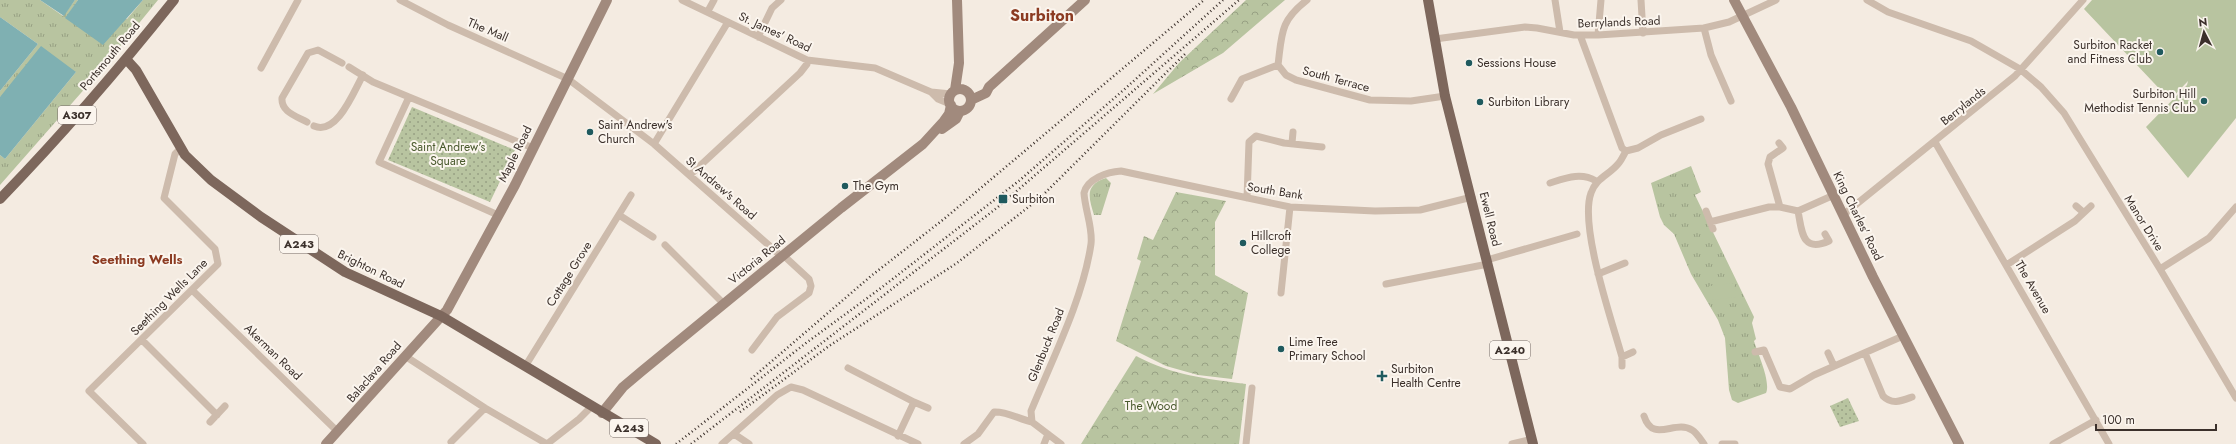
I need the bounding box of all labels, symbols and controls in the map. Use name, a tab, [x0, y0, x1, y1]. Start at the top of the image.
district label: Surbiton	[1010, 4, 1074, 27]
street label: St. James' Road	[736, 7, 814, 57]
street label: Berrylands Road	[1577, 12, 1661, 32]
north arrow	[2184, 12, 2224, 52]
street label: The Mall	[465, 13, 511, 47]
text: N	[2198, 14, 2208, 30]
street label: Portsmouth Road	[76, 17, 144, 95]
place label: Surbiton Racket and Fitness Club	[2068, 36, 2152, 68]
marker: Surbiton Racket and Fitness Club	[2155, 47, 2165, 57]
place label: Sessions House	[1477, 54, 1556, 72]
marker: Sessions House	[1464, 58, 1474, 68]
street label: South Terrace	[1300, 61, 1372, 97]
street label: Berrylands	[1937, 82, 1989, 130]
place label: Surbiton Hill Methodist Tennis Club	[2084, 85, 2196, 117]
place label: Surbiton Library	[1488, 93, 1570, 111]
marker: Surbiton Hill Methodist Tennis Club	[2199, 96, 2209, 106]
marker: Surbiton Library	[1475, 97, 1485, 107]
road number: A307	[58, 106, 96, 124]
place label: Saint Andrew's Church	[598, 116, 673, 148]
street label: Maple Road	[494, 123, 536, 185]
marker: Saint Andrew's Church	[585, 127, 595, 137]
park label: Saint Andrew's Square	[411, 138, 485, 170]
street label: St Andrew's Road	[682, 152, 760, 224]
street label: King Charles' Road	[1829, 168, 1887, 264]
place label: The Gym	[853, 177, 899, 195]
street label: South Bank	[1246, 178, 1305, 204]
marker: The Gym	[840, 181, 850, 191]
place label: Surbiton	[1012, 190, 1055, 208]
street label: Ewell Road	[1475, 190, 1505, 248]
street label: Manor Drive	[2120, 192, 2168, 254]
marker: Surbiton	[997, 193, 1009, 205]
place label: Hillcroft College	[1251, 227, 1291, 259]
street label: Victoria Road	[725, 231, 789, 289]
road number: A243	[280, 235, 318, 253]
street label: Cottage Grove	[542, 238, 596, 310]
marker: Hillcroft College	[1238, 238, 1248, 248]
street label: Brighton Road	[335, 245, 407, 293]
district label: Seething Wells	[92, 250, 182, 269]
street label: Seething Wells Lane	[126, 254, 212, 340]
street label: The Avenue	[2010, 257, 2056, 317]
street label: Glenbuck Road	[1023, 305, 1069, 385]
street label: Akerman Road	[240, 320, 306, 384]
place label: Lime Tree Primary School	[1289, 333, 1366, 365]
street label: Balaclava Road	[342, 338, 406, 406]
road number: A240	[1490, 341, 1530, 359]
marker: Lime Tree Primary School	[1276, 344, 1286, 354]
place label: Surbiton Health Centre	[1391, 360, 1461, 392]
marker: Surbiton Health Centre	[1376, 370, 1388, 382]
park label: The Wood	[1125, 397, 1177, 415]
scale bar	[2096, 406, 2216, 432]
text: 100 m	[2102, 411, 2135, 429]
road number: A243	[610, 419, 648, 437]

